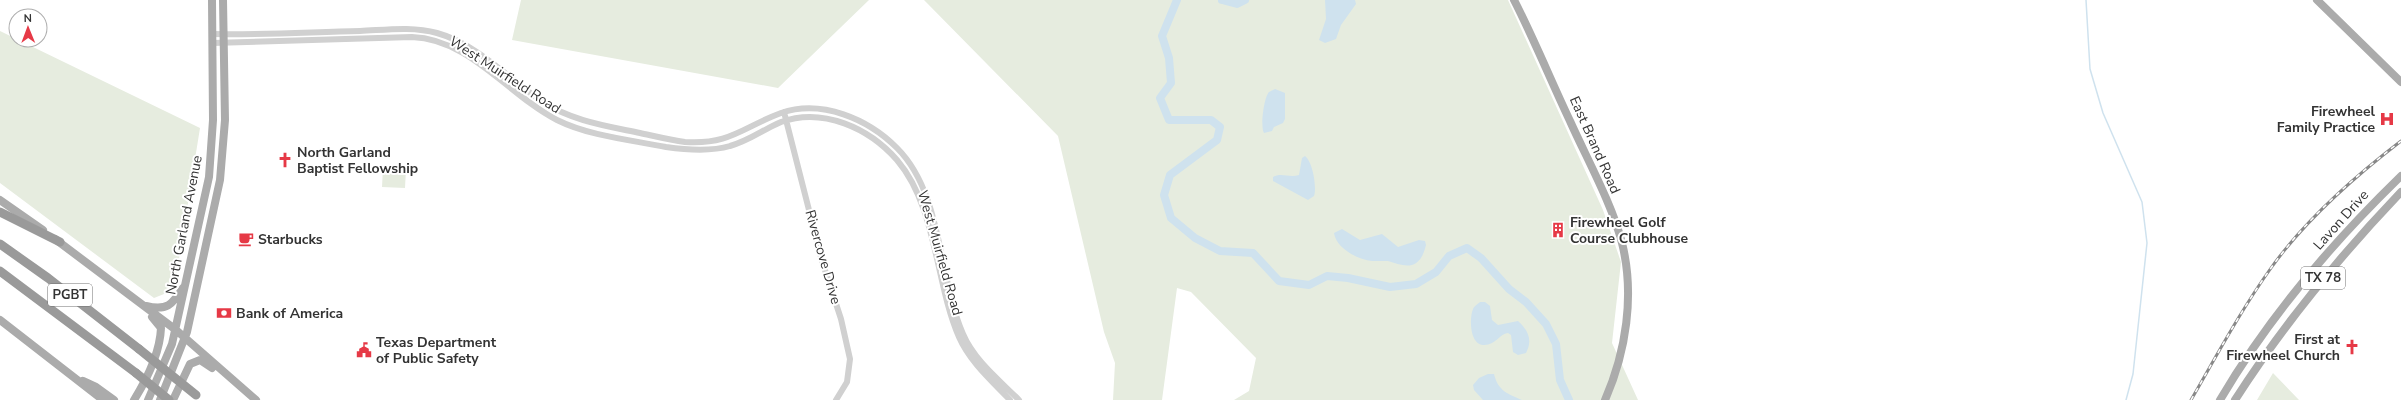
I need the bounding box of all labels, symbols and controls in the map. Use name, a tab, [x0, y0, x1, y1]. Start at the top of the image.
north arrow	[8, 8, 48, 48]
text: N	[24, 11, 32, 26]
street label: West Muirfield Road	[446, 32, 564, 118]
street label: East Brand Road	[1565, 93, 1625, 197]
place label: Firewheel Family Practice	[2277, 102, 2376, 137]
hospital icon: Firewheel Family Practice	[2378, 110, 2396, 128]
place label: North Garland Baptist Fellowship	[297, 143, 418, 178]
church icon: North Garland Baptist Fellowship	[276, 151, 294, 169]
street label: North Garland Avenue	[161, 154, 207, 296]
street label: Lavon Drive	[2309, 186, 2373, 254]
street label: West Muirfield Road	[913, 188, 967, 318]
street label: Rivercove Drive	[800, 208, 846, 306]
place label: Firewheel Golf Course Clubhouse	[1570, 213, 1688, 248]
building icon: Firewheel Golf Course Clubhouse	[1549, 221, 1567, 239]
cafe icon: Starbucks	[237, 230, 255, 248]
place label: Starbucks	[258, 230, 323, 249]
road number: TX 78	[2301, 267, 2345, 289]
road number: PGBT	[48, 284, 92, 306]
bank icon: Bank of America	[215, 304, 233, 322]
place label: Bank of America	[236, 304, 343, 323]
place label: First at Firewheel Church	[2226, 330, 2341, 365]
place label: Texas Department of Public Safety	[376, 333, 497, 368]
church icon: First at Firewheel Church	[2343, 338, 2361, 356]
public building icon: Texas Department of Public Safety	[355, 341, 373, 359]

